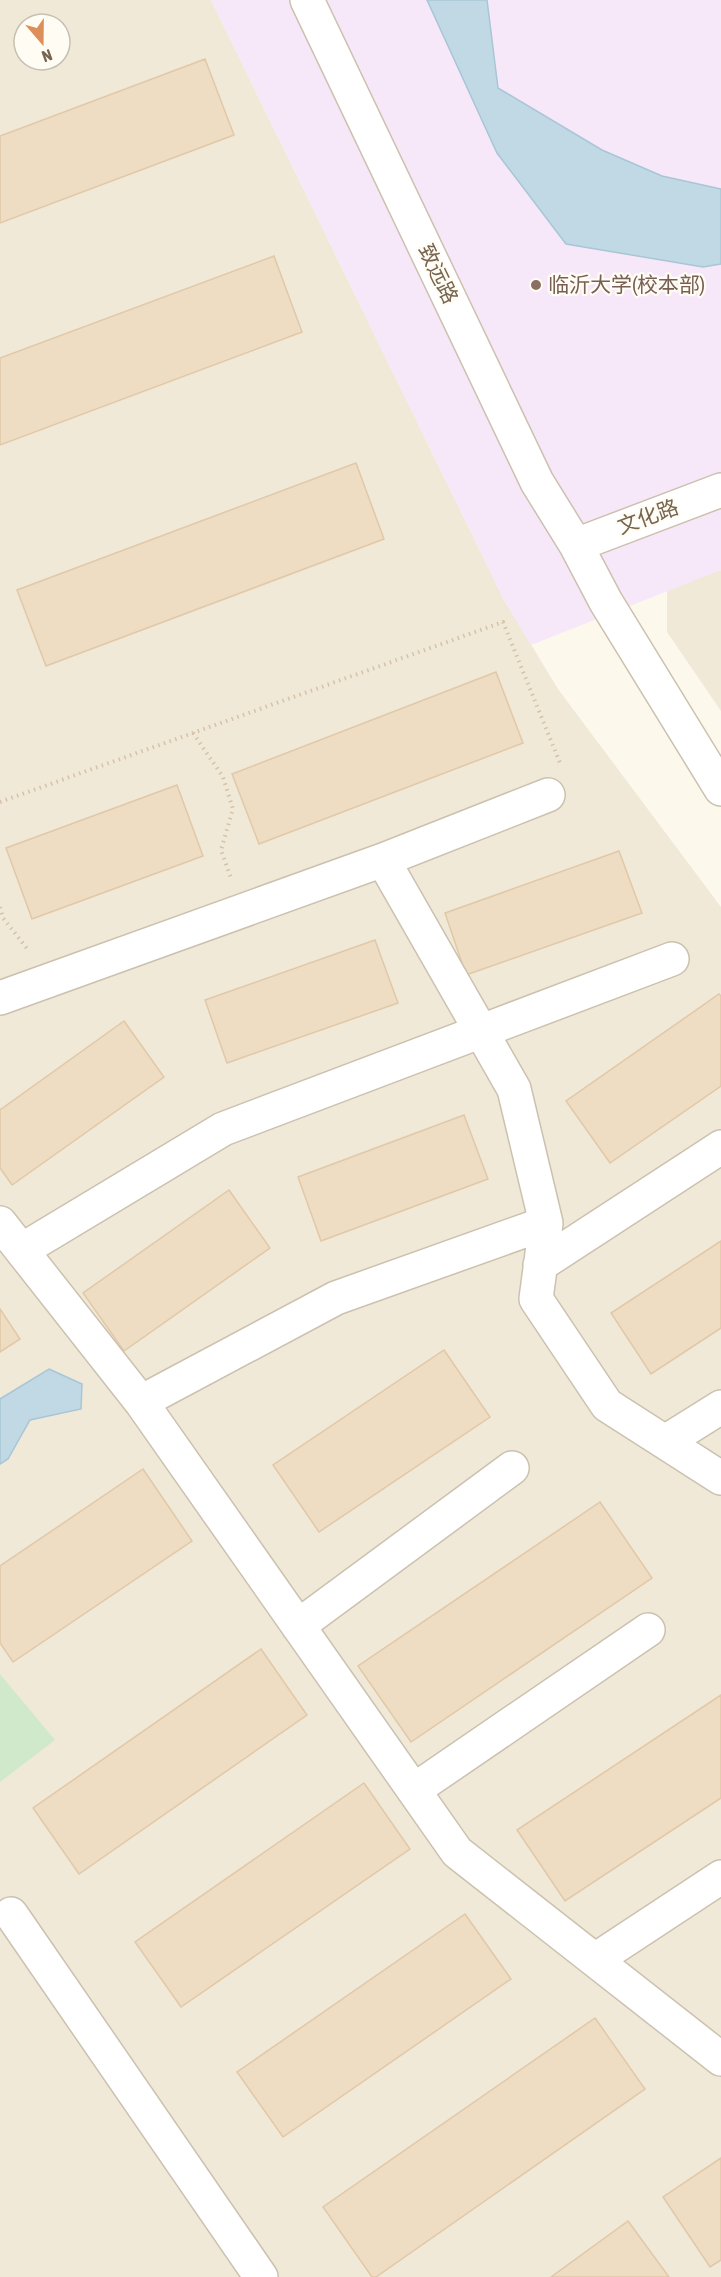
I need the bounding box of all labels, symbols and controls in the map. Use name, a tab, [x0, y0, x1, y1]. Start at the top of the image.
north arrow	[12, 12, 72, 72]
text: N	[40, 46, 55, 66]
street label: 致远路	[414, 240, 463, 307]
place label: 临沂大学(校本部)	[548, 272, 705, 296]
marker: 临沂大学(校本部)	[529, 278, 543, 292]
street label: 文化路	[614, 494, 681, 538]

